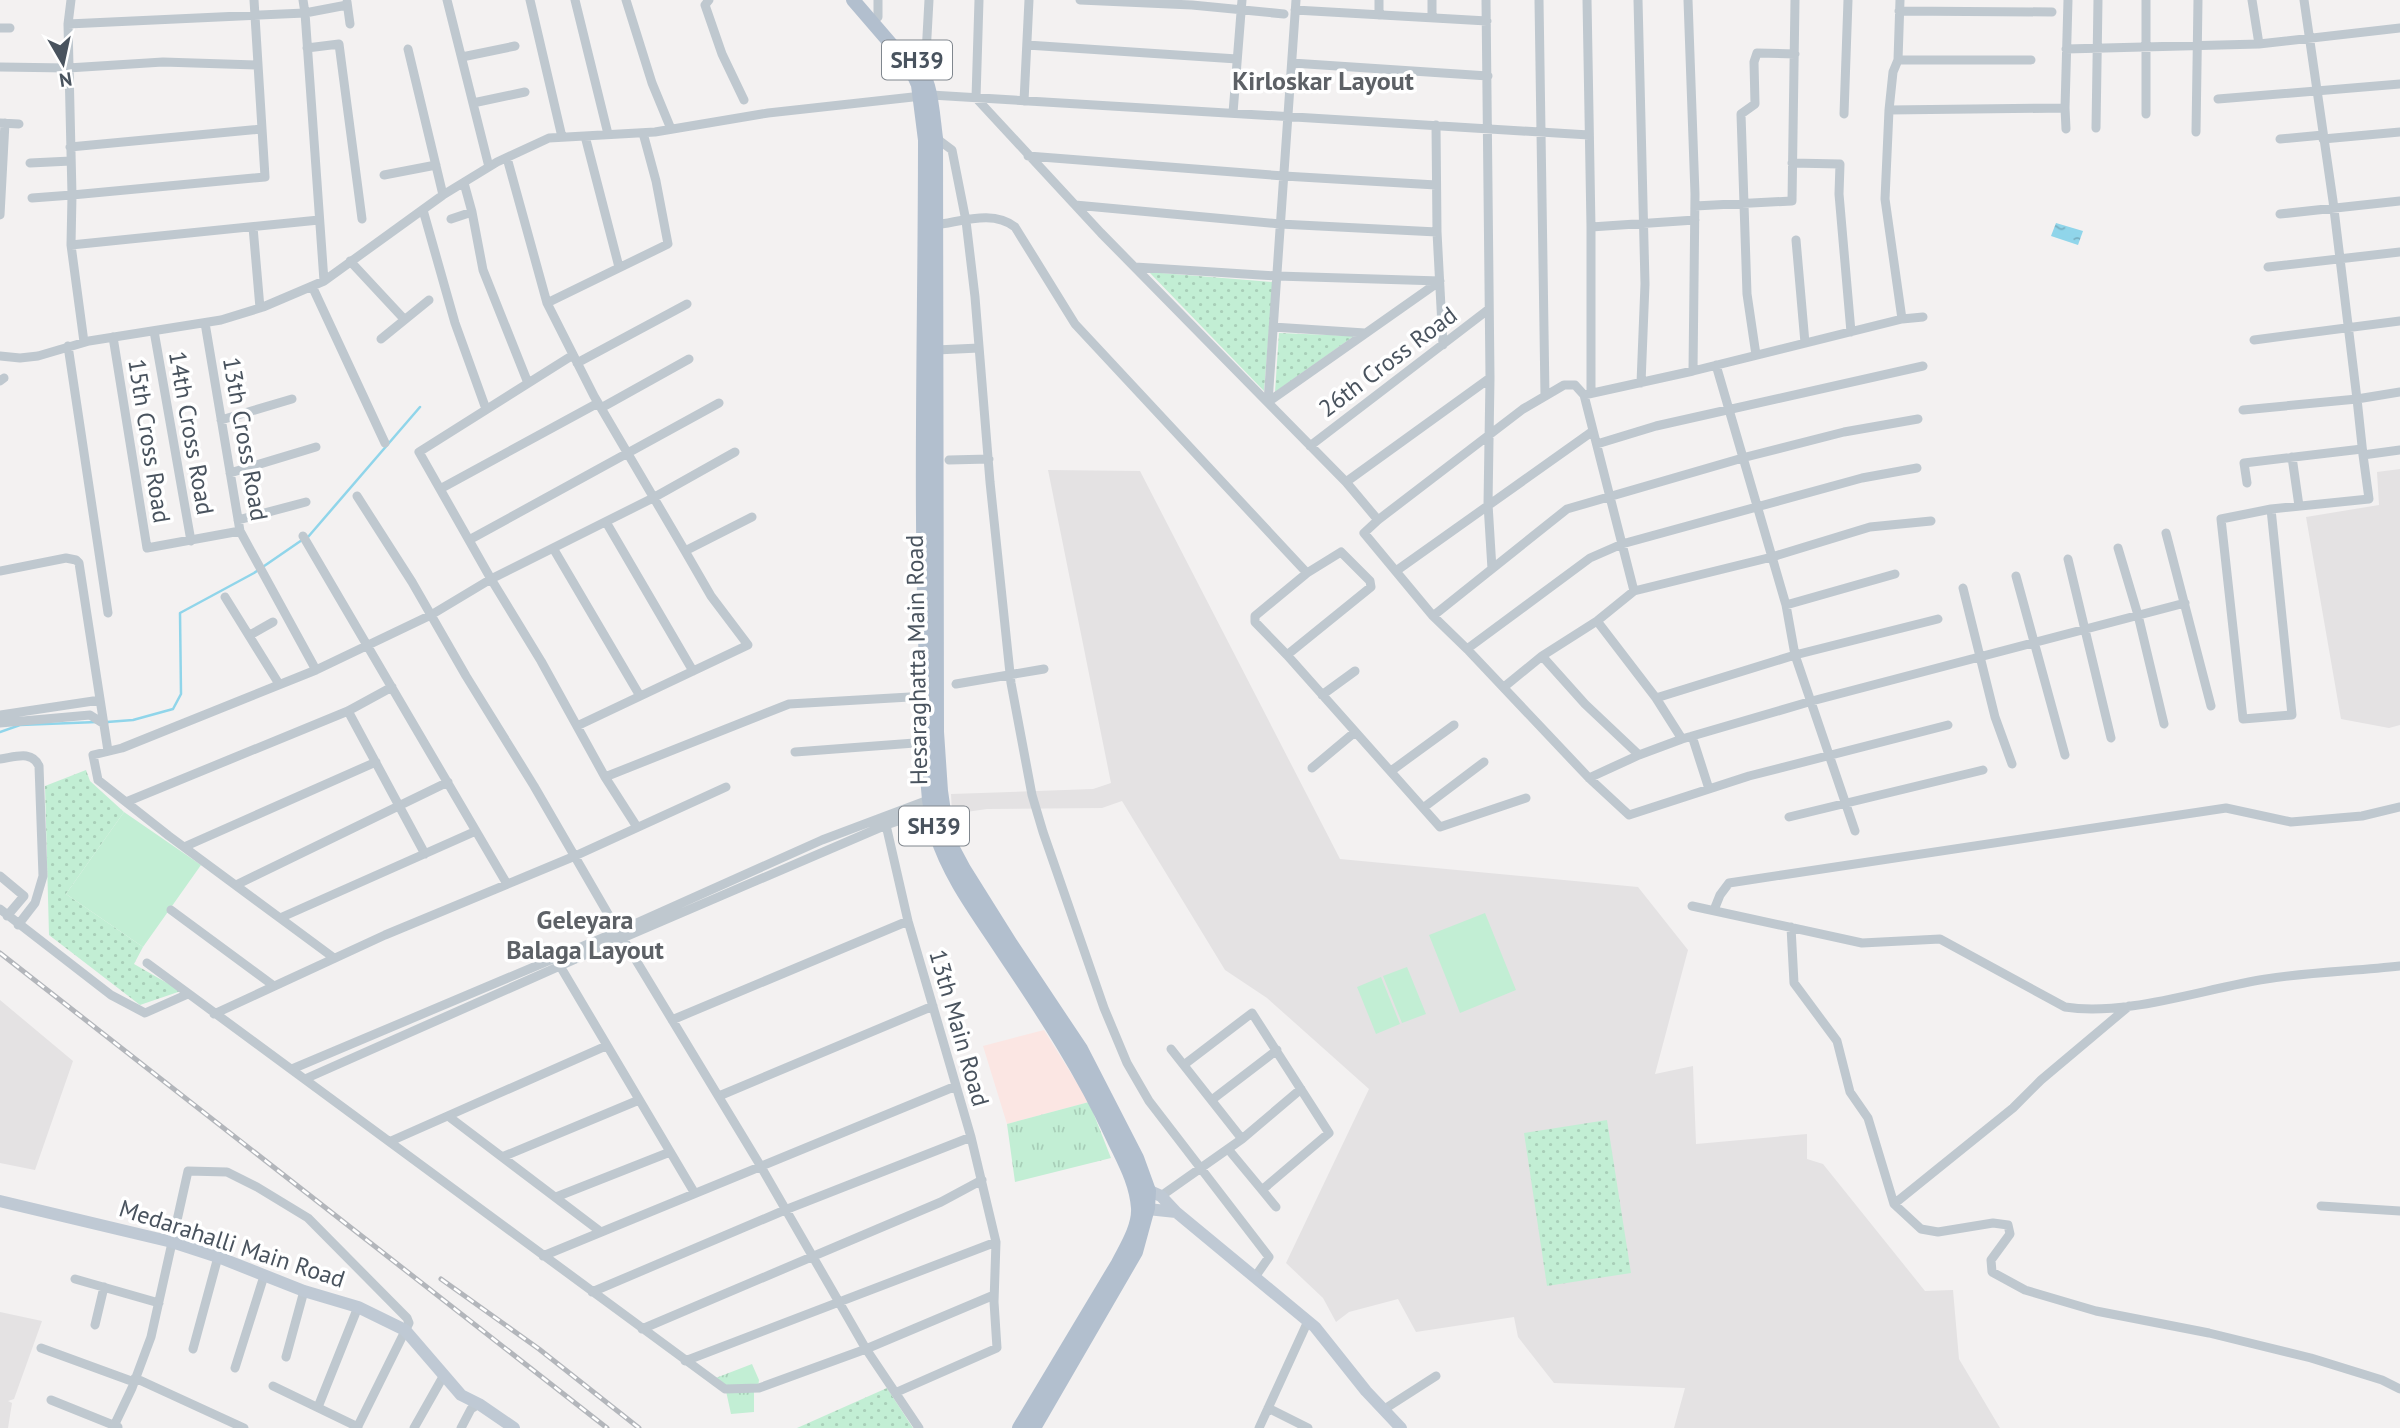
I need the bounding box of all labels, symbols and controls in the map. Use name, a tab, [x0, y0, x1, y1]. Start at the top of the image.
north arrow	[28, 28, 98, 98]
road number: SH39	[882, 40, 952, 80]
district label: Kirloskar Layout	[1232, 64, 1414, 97]
text: N	[58, 67, 74, 93]
street label: 26th Cross Road	[1312, 299, 1463, 424]
street label: 14th Cross Road	[162, 349, 221, 517]
street label: 13th Cross Road	[216, 355, 275, 523]
street label: 15th Cross Road	[121, 357, 178, 525]
street label: Hesaraghatta Main Road	[899, 534, 934, 786]
road number: SH39	[899, 806, 969, 846]
district label: Geleyara Balaga Layout	[506, 903, 664, 966]
street label: 13th Main Road	[922, 946, 997, 1110]
street label: Medarahalli Main Road	[115, 1192, 349, 1295]

